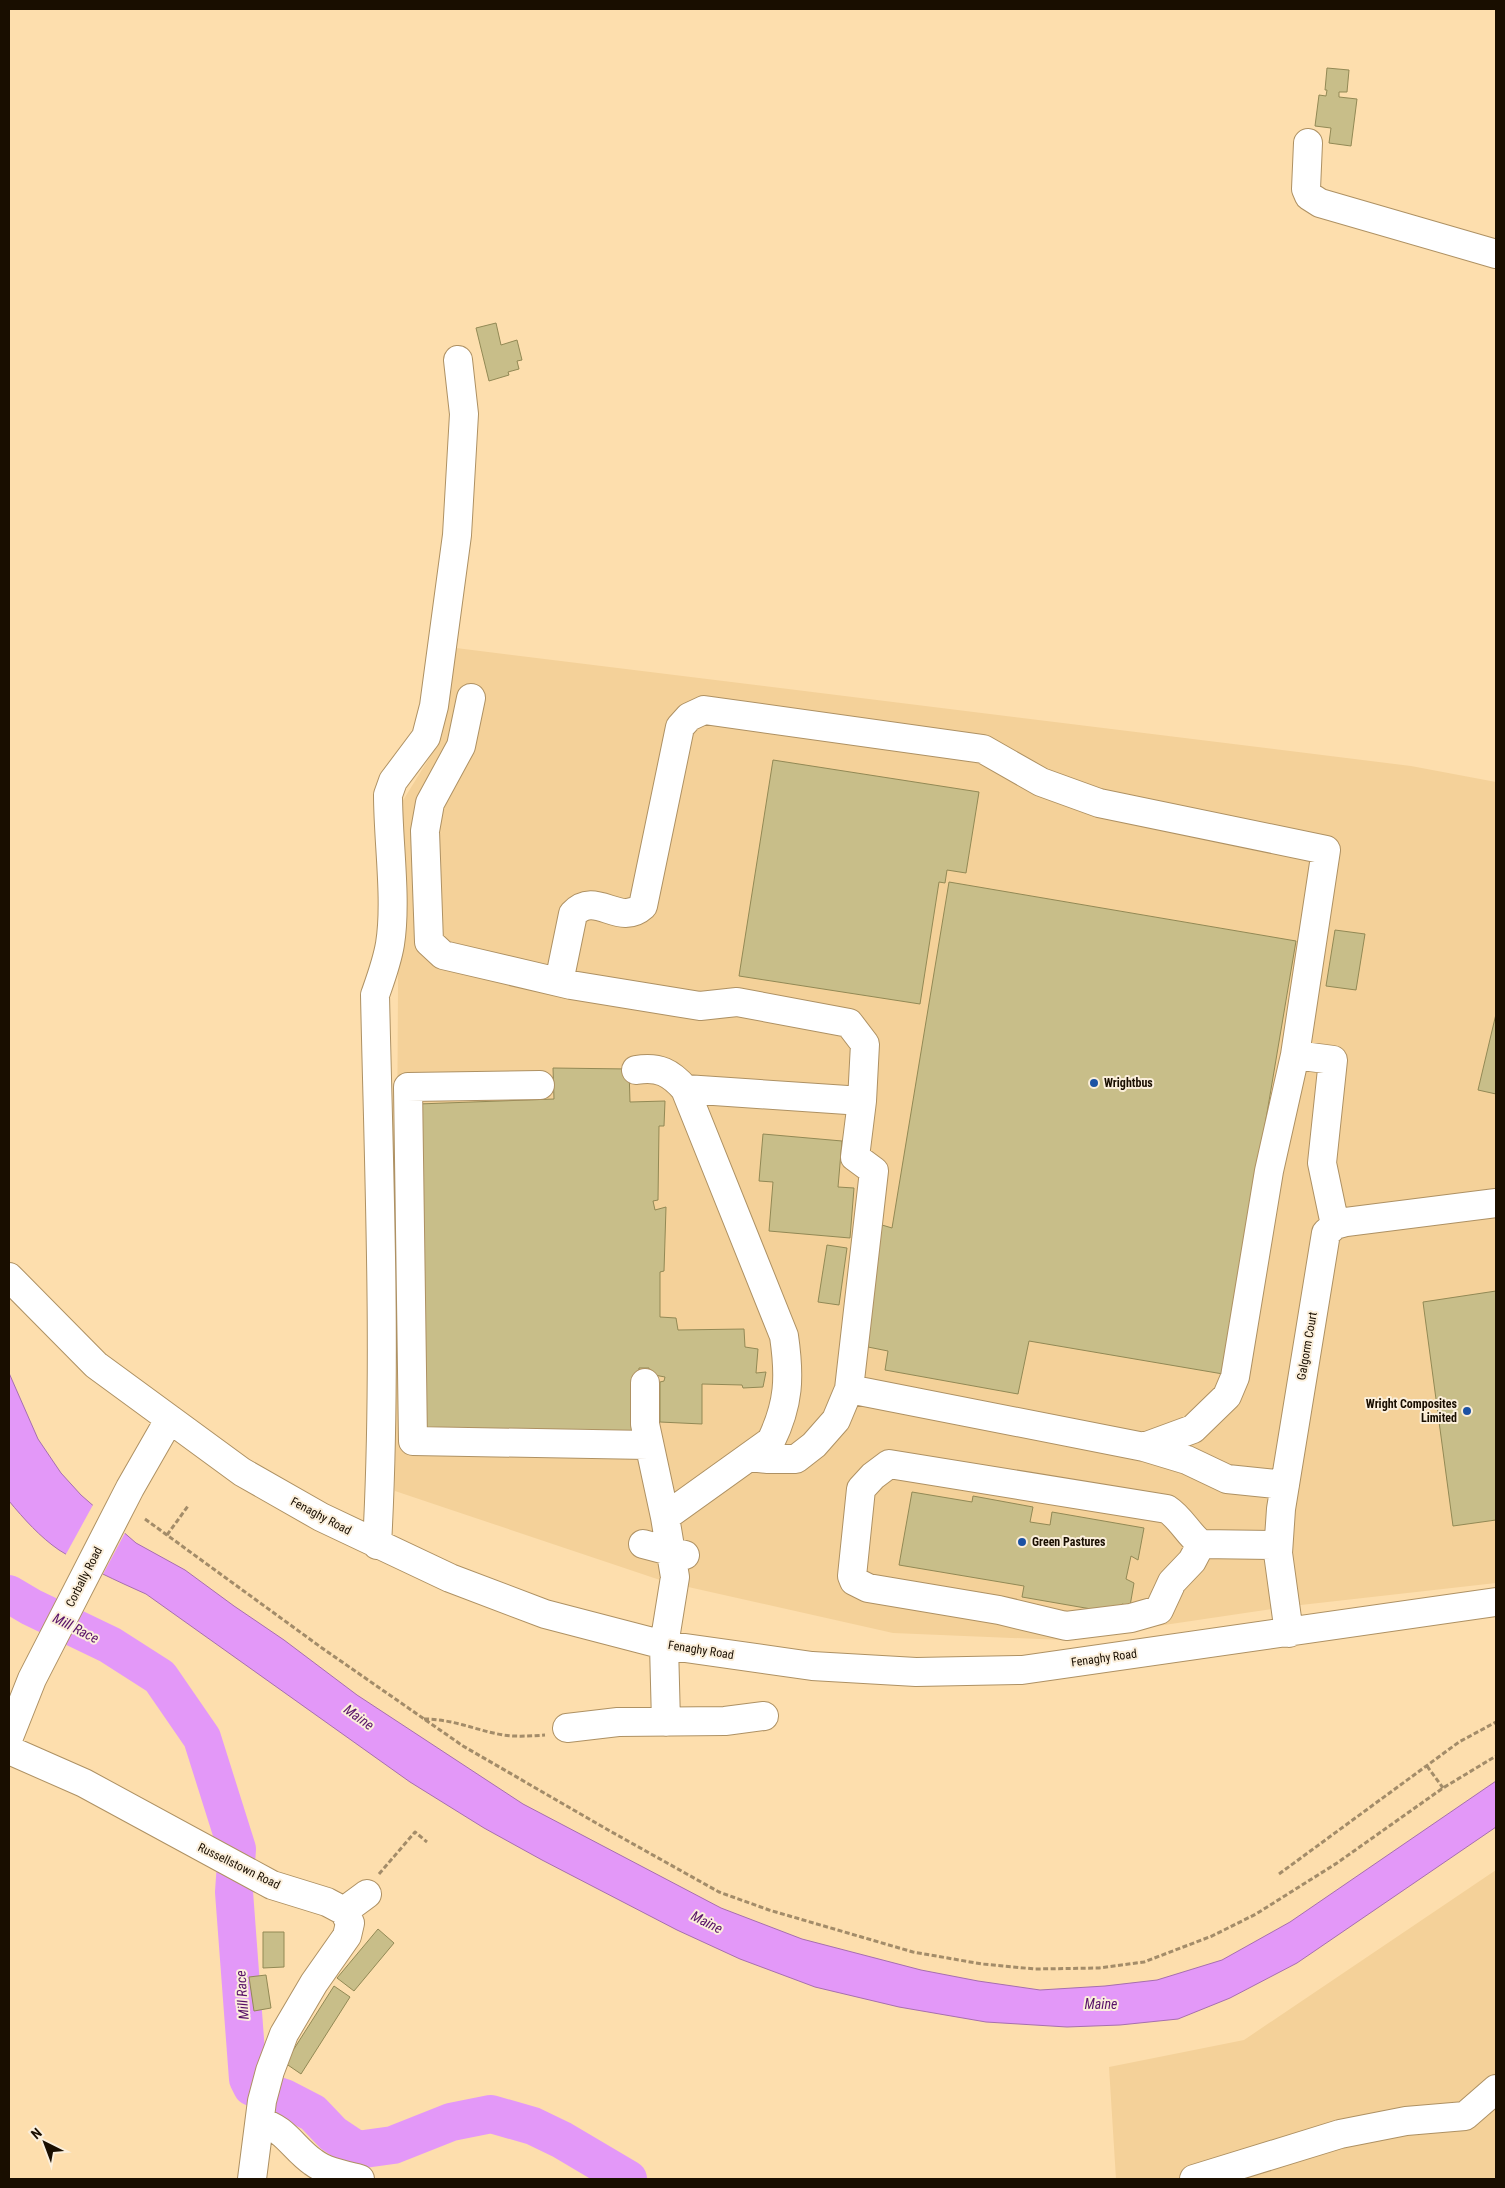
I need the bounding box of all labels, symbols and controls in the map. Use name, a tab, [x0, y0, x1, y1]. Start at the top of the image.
place label: Wrightbus	[1104, 1076, 1153, 1090]
marker: Wrightbus	[1088, 1077, 1100, 1089]
street label: Galgorm Court	[1294, 1310, 1320, 1381]
place label: Wright Composites Limited	[1366, 1397, 1458, 1425]
marker: Wright Composites Limited	[1461, 1405, 1473, 1417]
street label: Fenaghy Road	[288, 1494, 354, 1538]
place label: Green Pastures	[1032, 1535, 1106, 1549]
marker: Green Pastures	[1016, 1536, 1028, 1548]
street label: Corbally Road	[63, 1545, 105, 1609]
water label: Mill Race	[50, 1610, 102, 1646]
street label: Fenaghy Road	[667, 1638, 735, 1662]
street label: Fenaghy Road	[1070, 1646, 1138, 1670]
water label: Maine	[341, 1701, 377, 1733]
street label: Russellstown Road	[196, 1840, 282, 1892]
water label: Maine	[689, 1907, 725, 1937]
water label: Mill Race	[232, 1970, 252, 2020]
water label: Maine	[1085, 1996, 1117, 2012]
north arrow	[20, 2118, 70, 2168]
text: N	[28, 2125, 45, 2142]

